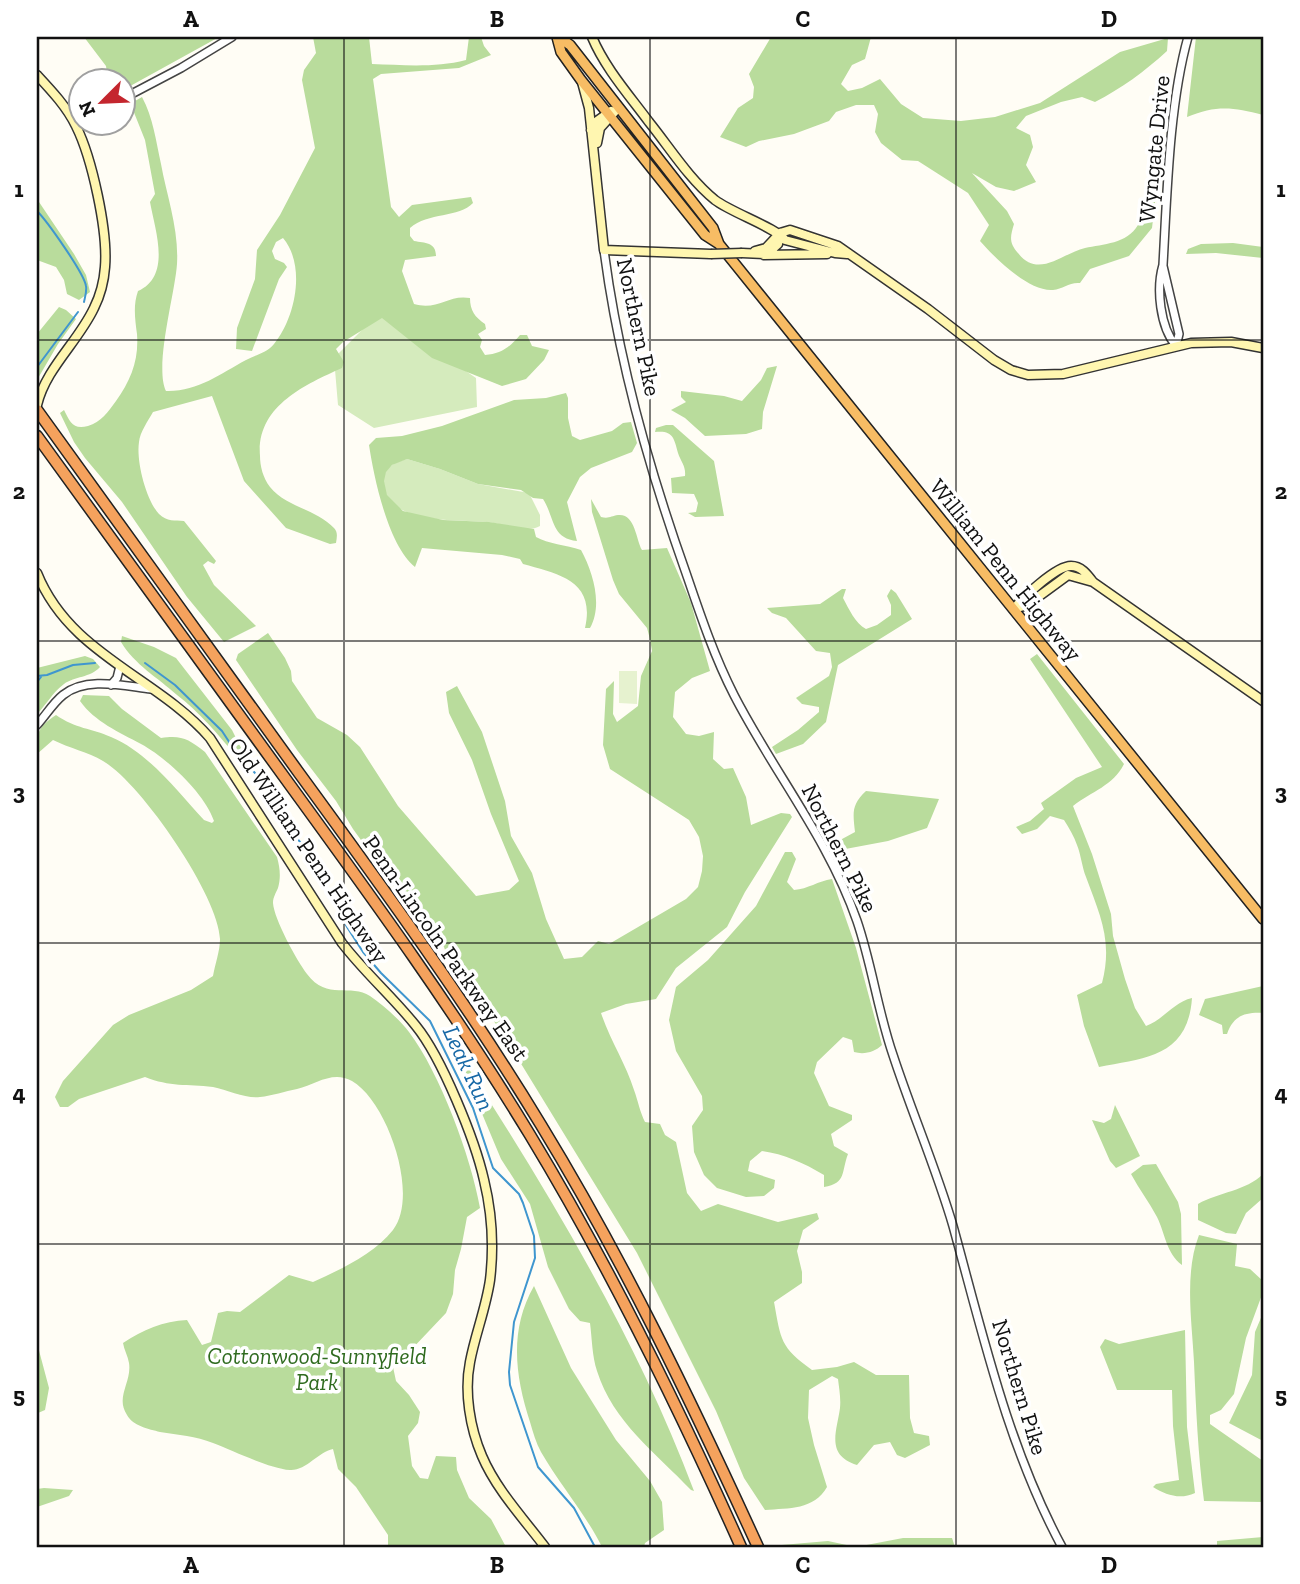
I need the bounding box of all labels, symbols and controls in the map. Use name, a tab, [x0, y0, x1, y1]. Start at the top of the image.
text: A	[183, 5, 199, 33]
text: B	[490, 5, 504, 33]
text: C	[796, 5, 810, 33]
text: D	[1101, 5, 1117, 33]
north arrow	[66, 66, 136, 136]
street label: Wyngate Drive	[1132, 74, 1176, 224]
text: N	[73, 97, 100, 120]
text: 1	[14, 175, 24, 203]
text: 1	[1276, 175, 1286, 203]
street label: Northern Pike	[611, 256, 667, 398]
street label: William Penn Highway	[924, 473, 1088, 667]
text: 2	[13, 477, 25, 505]
text: 2	[1275, 477, 1287, 505]
street label: Old William Penn Highway	[223, 732, 395, 968]
text: 3	[13, 778, 25, 806]
text: 3	[1275, 778, 1287, 806]
street label: Northern Pike	[796, 779, 884, 917]
street label: Penn-Lincoln Parkway East	[357, 830, 535, 1067]
water label: Leak Run	[437, 1021, 501, 1115]
text: 4	[12, 1079, 26, 1107]
text: 4	[1274, 1079, 1288, 1107]
street label: Northern Pike	[986, 1316, 1054, 1458]
park label: Cottonwood-Sunnyfield Park	[207, 1342, 427, 1396]
text: 5	[13, 1381, 25, 1409]
text: 5	[1275, 1381, 1287, 1409]
text: A	[183, 1551, 199, 1579]
text: B	[490, 1551, 504, 1579]
text: C	[796, 1551, 810, 1579]
text: D	[1101, 1551, 1117, 1579]

